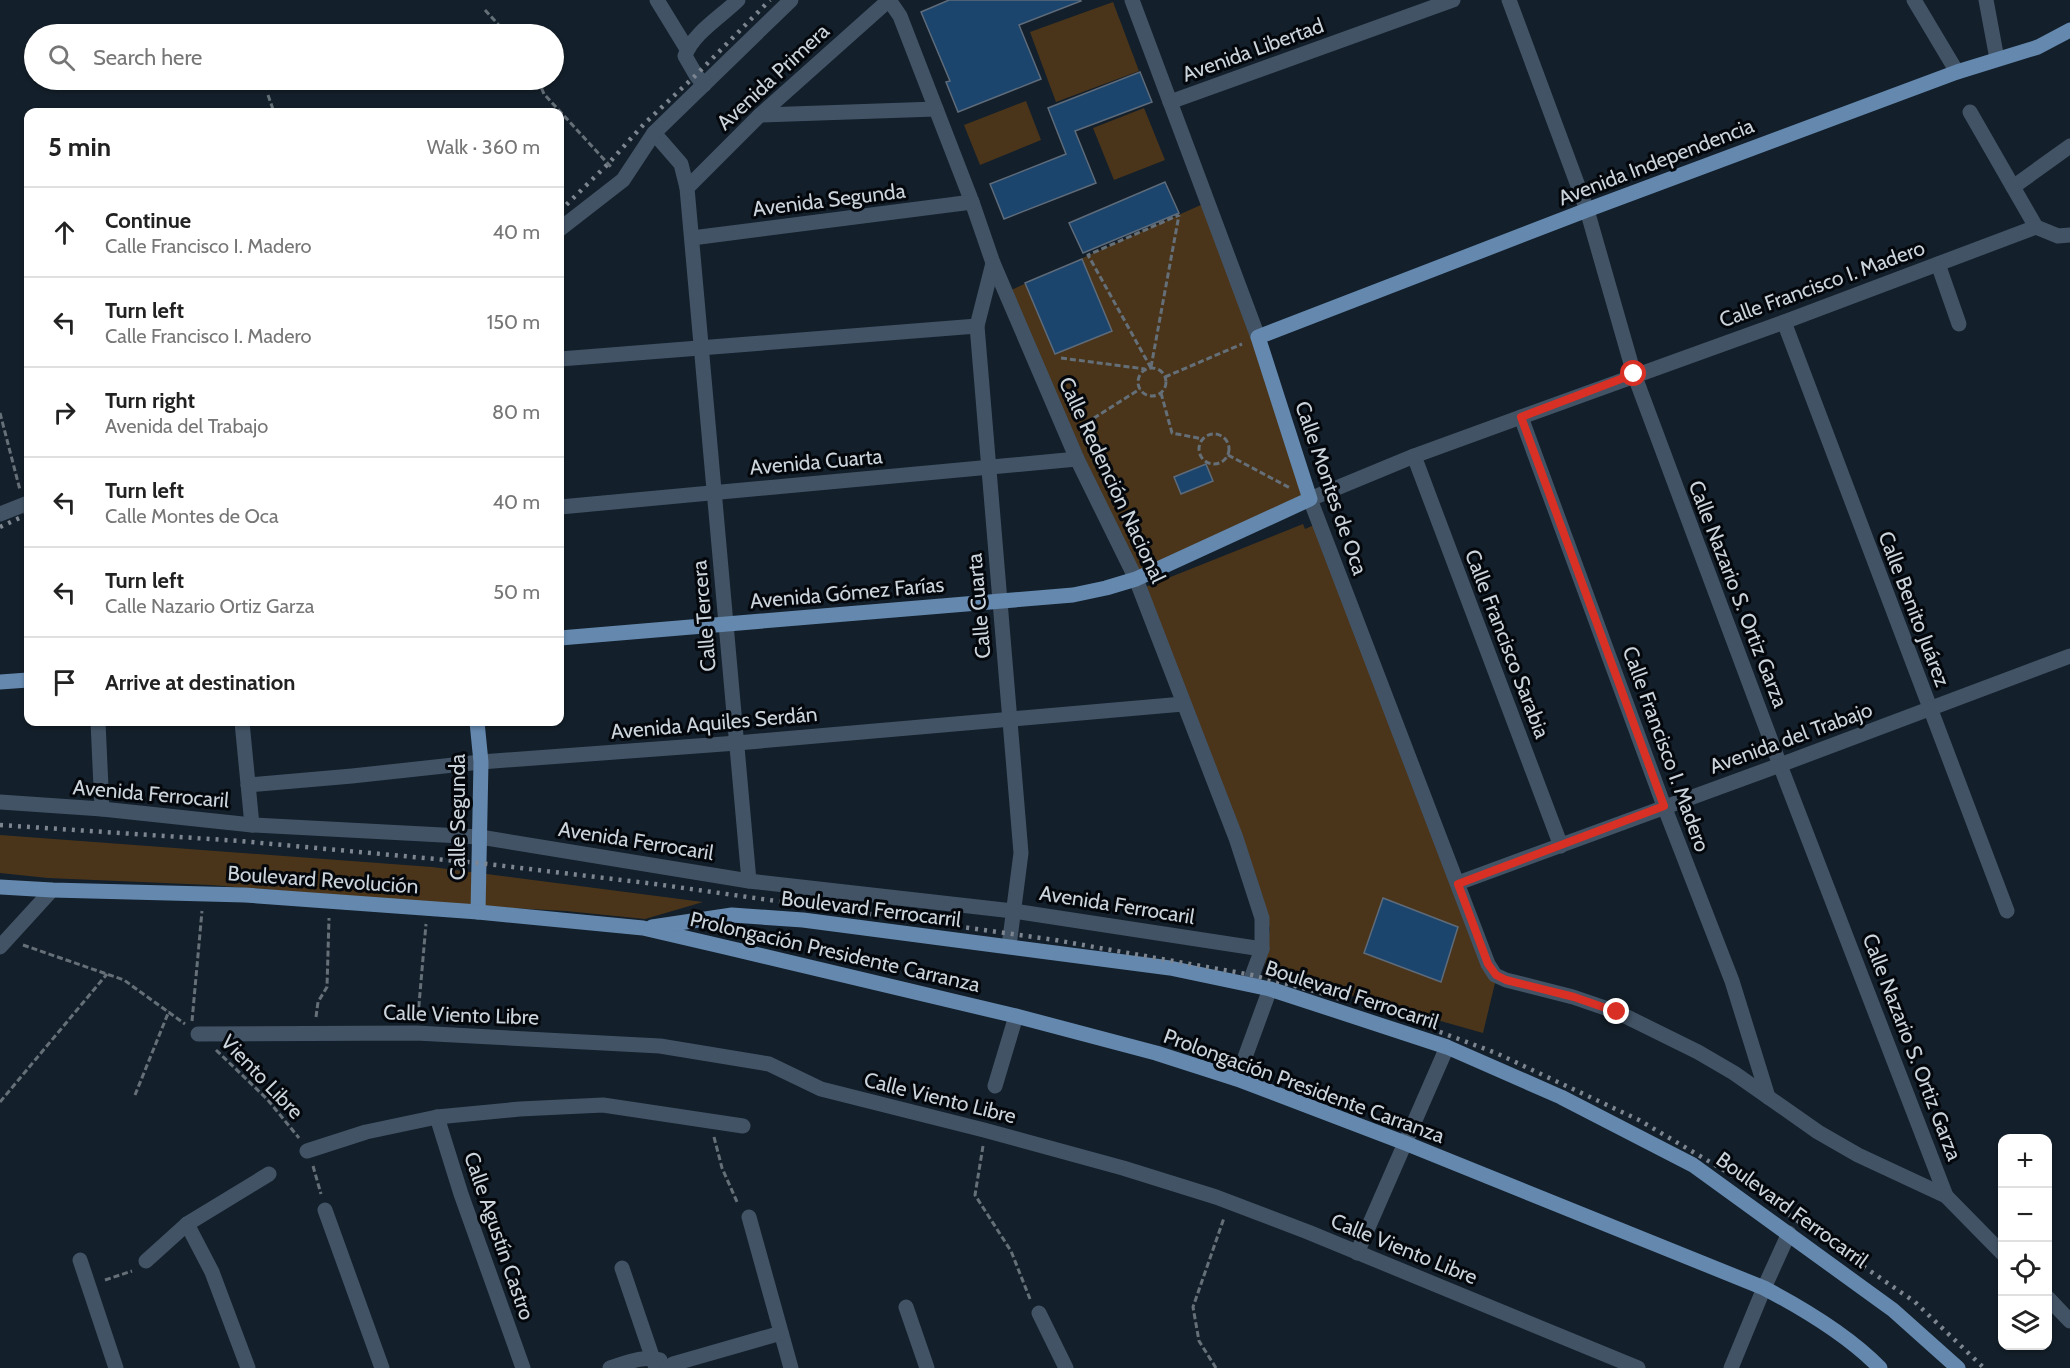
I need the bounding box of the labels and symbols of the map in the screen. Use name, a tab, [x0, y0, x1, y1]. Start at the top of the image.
street label: Avenida Libertad	[1179, 12, 1327, 87]
street label: Avenida Primera	[711, 18, 834, 135]
street label: Avenida Independencia	[1554, 113, 1757, 210]
street label: Avenida Segunda	[751, 178, 907, 221]
street label: Calle Francisco I. Madero	[1716, 235, 1928, 332]
route start	[1620, 360, 1646, 386]
street label: Calle Redención Nacional	[1054, 373, 1171, 587]
street label: Calle Montes de Oca	[1290, 398, 1373, 578]
street label: Avenida Cuarta	[748, 443, 883, 480]
street label: Calle Nazario S. Ortiz Garza	[1684, 477, 1793, 711]
street label: Calle Benito Juárez	[1873, 528, 1956, 690]
street label: Calle Francisco Sarabia	[1460, 546, 1555, 742]
street label: Calle Cuarta	[961, 552, 996, 660]
street label: Calle Tercera	[686, 559, 721, 673]
street label: Avenida Gómez Farías	[749, 572, 945, 613]
street label: Calle Francisco I. Madero	[1618, 643, 1715, 855]
street label: Avenida del Trabajo	[1706, 696, 1876, 780]
street label: Avenida Aquiles Serdán	[610, 701, 818, 744]
street label: Calle Segunda	[445, 754, 470, 880]
street label: Avenida Ferrocaril	[72, 774, 230, 813]
street label: Avenida Ferrocaril	[557, 816, 715, 865]
street label: Boulevard Revolución	[227, 860, 419, 899]
street label: Avenida Ferrocaril	[1038, 880, 1196, 929]
street label: Boulevard Ferrocarril	[780, 885, 963, 932]
street label: Prolongación Presidente Carranza	[688, 906, 983, 997]
street label: Calle Nazario S. Ortiz Garza	[1858, 930, 1967, 1164]
street label: Boulevard Ferrocarril	[1262, 955, 1442, 1034]
route end	[1603, 998, 1629, 1024]
street label: Calle Viento Libre	[383, 999, 540, 1030]
street label: Prolongación Presidente Carranza	[1160, 1023, 1448, 1148]
street label: Viento Libre	[216, 1029, 309, 1124]
street label: Calle Viento Libre	[861, 1067, 1019, 1129]
street label: Boulevard Ferrocarril	[1712, 1146, 1873, 1273]
street label: Calle Agustín Castro	[459, 1149, 540, 1323]
street label: Calle Viento Libre	[1327, 1208, 1481, 1289]

